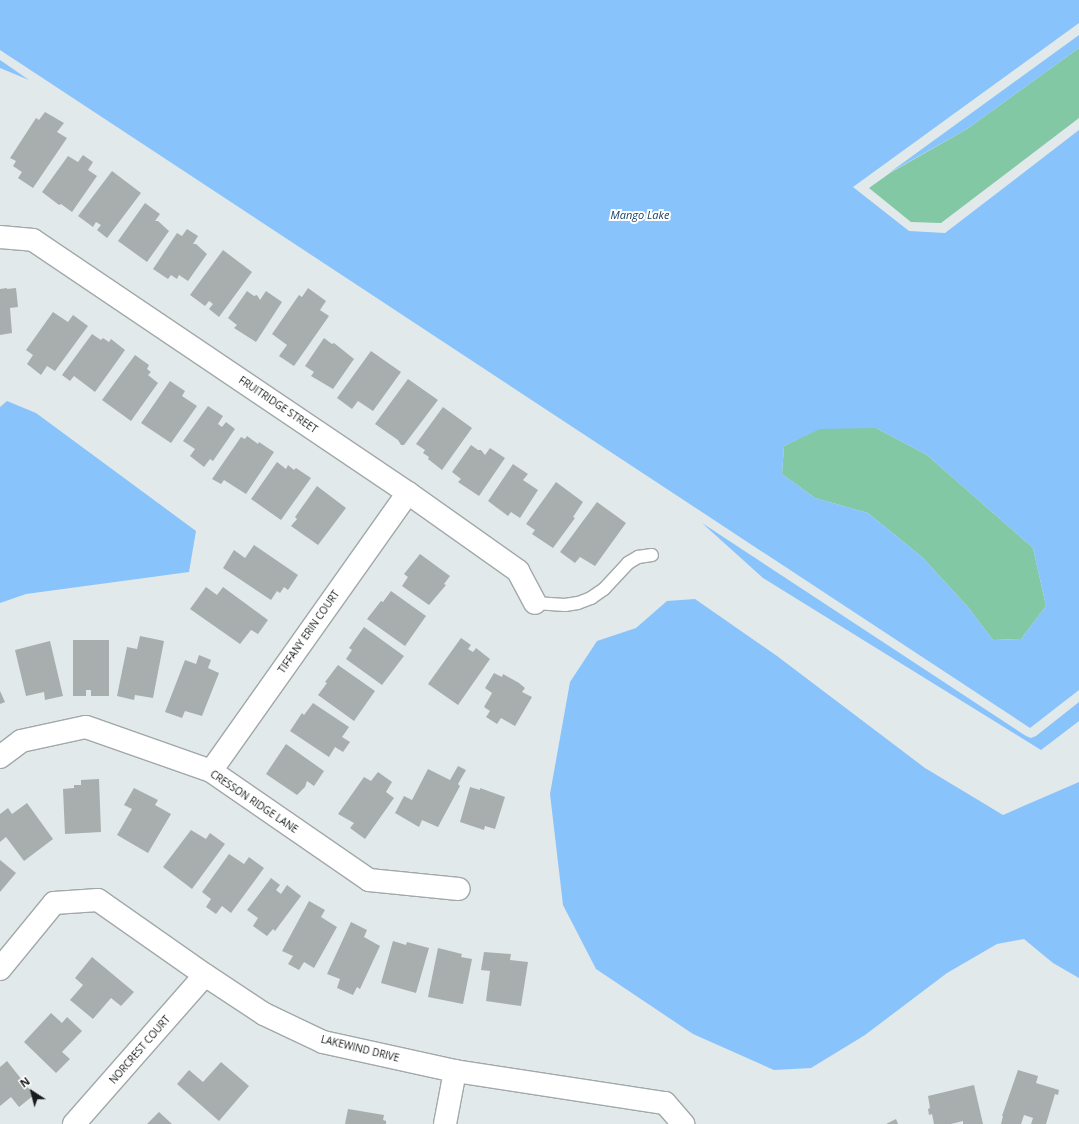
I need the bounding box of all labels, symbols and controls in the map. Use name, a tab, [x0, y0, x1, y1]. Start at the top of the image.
water label: Mango Lake	[611, 208, 669, 222]
street label: FRUITRIDGE STREET	[236, 374, 320, 436]
street label: TIFFANY ERIN COURT	[276, 588, 342, 676]
street label: CRESSON RIDGE LANE	[208, 768, 300, 836]
street label: NORCREST COURT	[107, 1014, 173, 1086]
street label: LAKEWIND DRIVE	[320, 1033, 400, 1065]
north arrow	[12, 1072, 52, 1112]
text: N	[17, 1073, 33, 1091]

